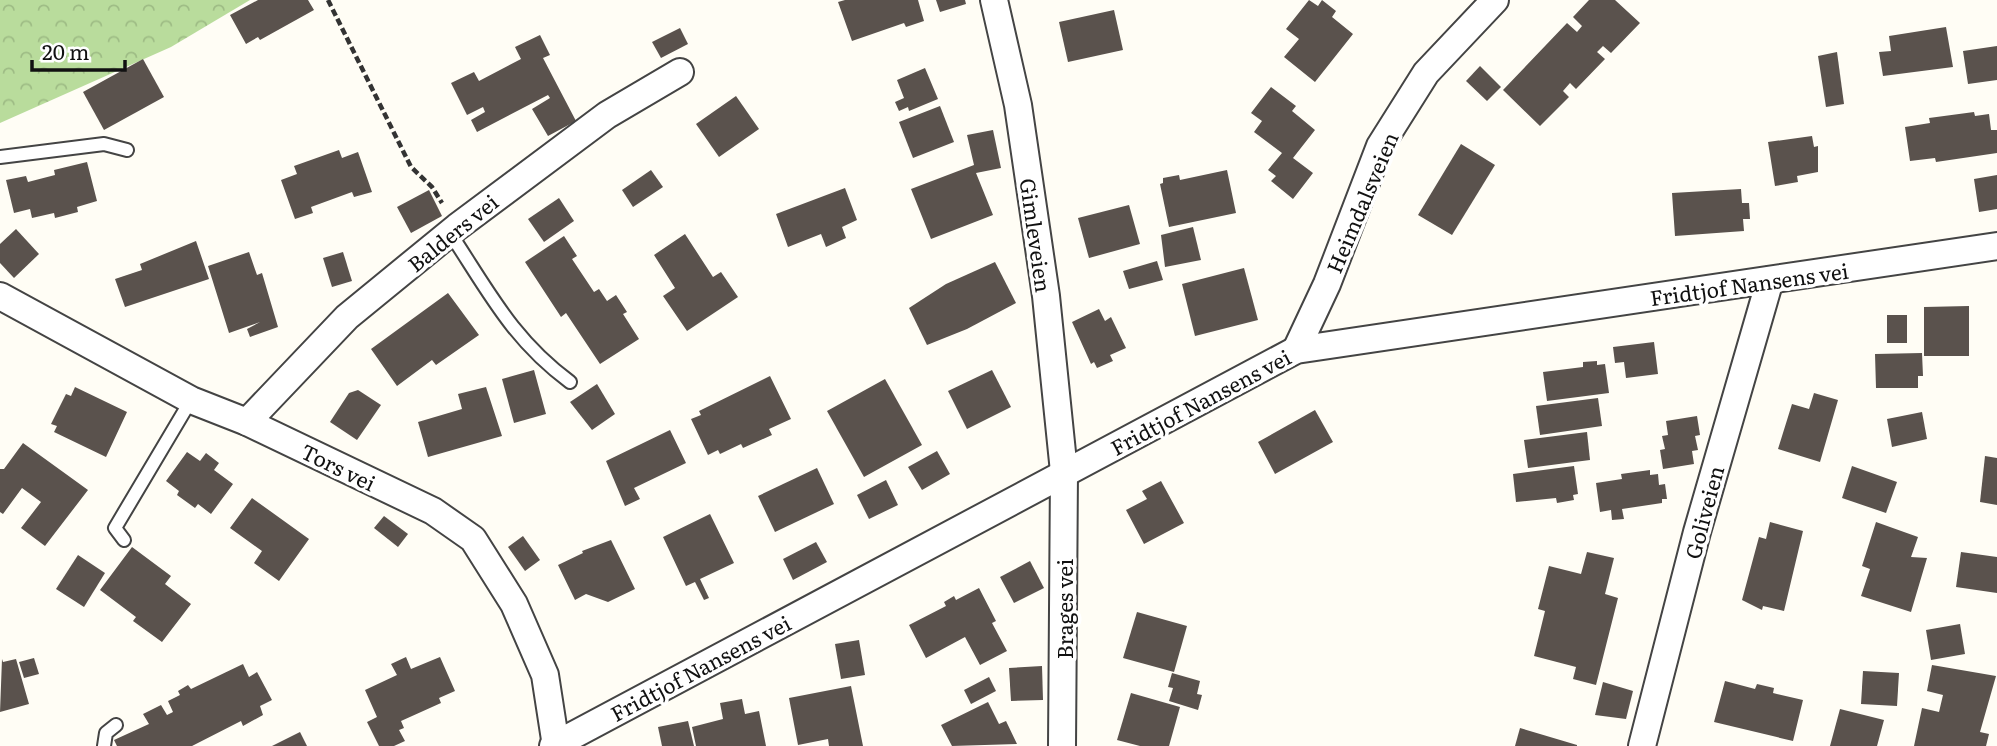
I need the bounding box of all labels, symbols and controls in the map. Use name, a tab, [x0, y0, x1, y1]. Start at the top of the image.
scale bar	[32, 28, 124, 72]
text: 20 m	[42, 35, 89, 66]
street label: Heimdalsveien	[1317, 127, 1405, 277]
street label: Gimleveien	[1014, 176, 1060, 294]
street label: Balders vei	[400, 186, 504, 278]
street label: Fridtjof Nansens vei	[1648, 254, 1850, 312]
street label: Fridtjof Nansens vei	[1104, 340, 1296, 462]
street label: Tors vei	[296, 435, 382, 497]
street label: Goliveien	[1676, 462, 1730, 562]
street label: Brages vei	[1048, 559, 1079, 659]
street label: Fridtjof Nansens vei	[604, 606, 796, 728]

